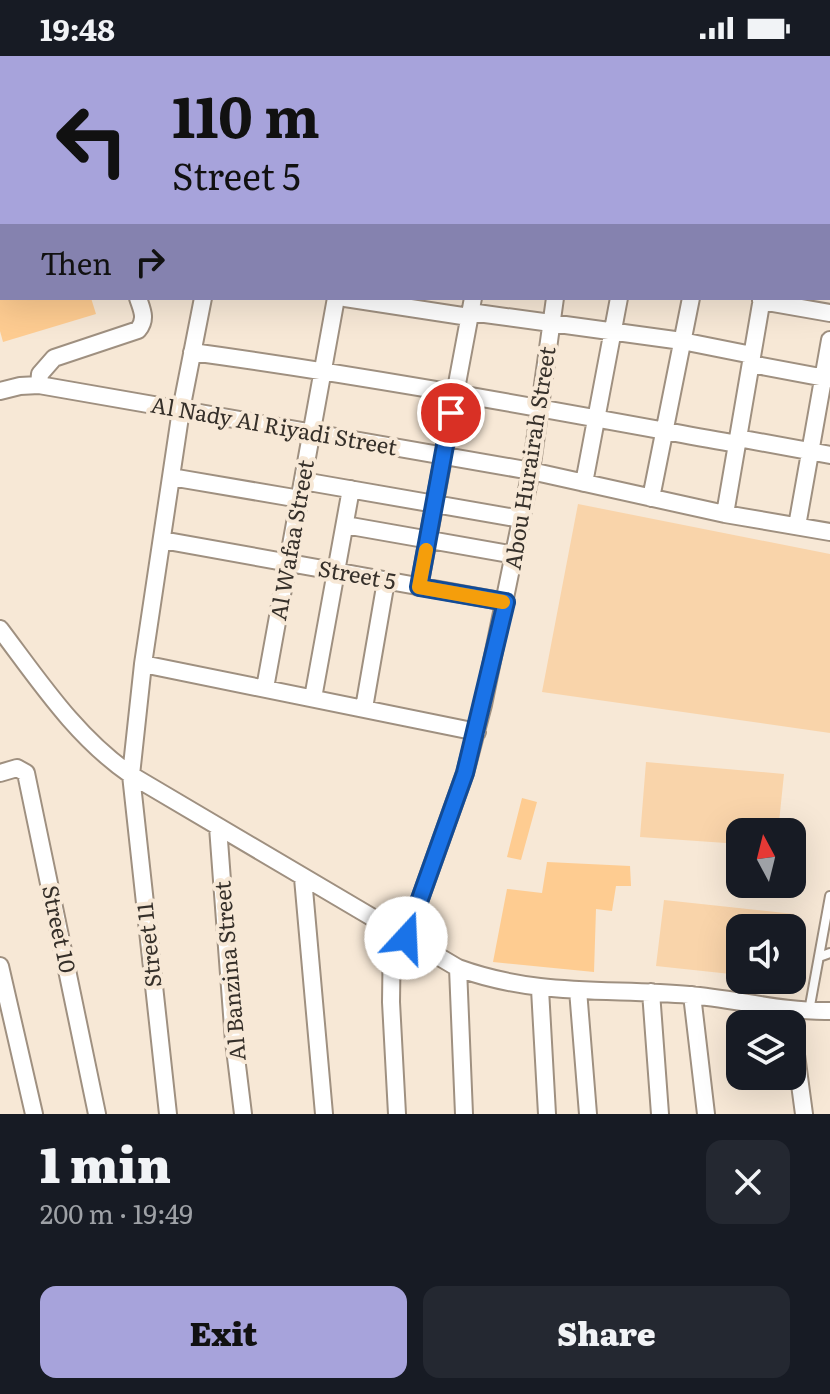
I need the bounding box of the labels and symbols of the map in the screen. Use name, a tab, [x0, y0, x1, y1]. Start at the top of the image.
street label: Abou Hurairah Street	[495, 344, 563, 572]
pin	[417, 379, 485, 447]
street label: Al Nady Al Riyadi Street	[149, 387, 400, 462]
street label: Al Wafaa Street	[260, 457, 321, 623]
street label: Street 5	[316, 550, 399, 597]
north arrow	[726, 818, 806, 898]
street label: Al Banzina Street	[204, 880, 253, 1062]
street label: Street 10	[35, 882, 86, 976]
position arrow	[364, 896, 448, 980]
street label: Street 11	[127, 901, 168, 989]

